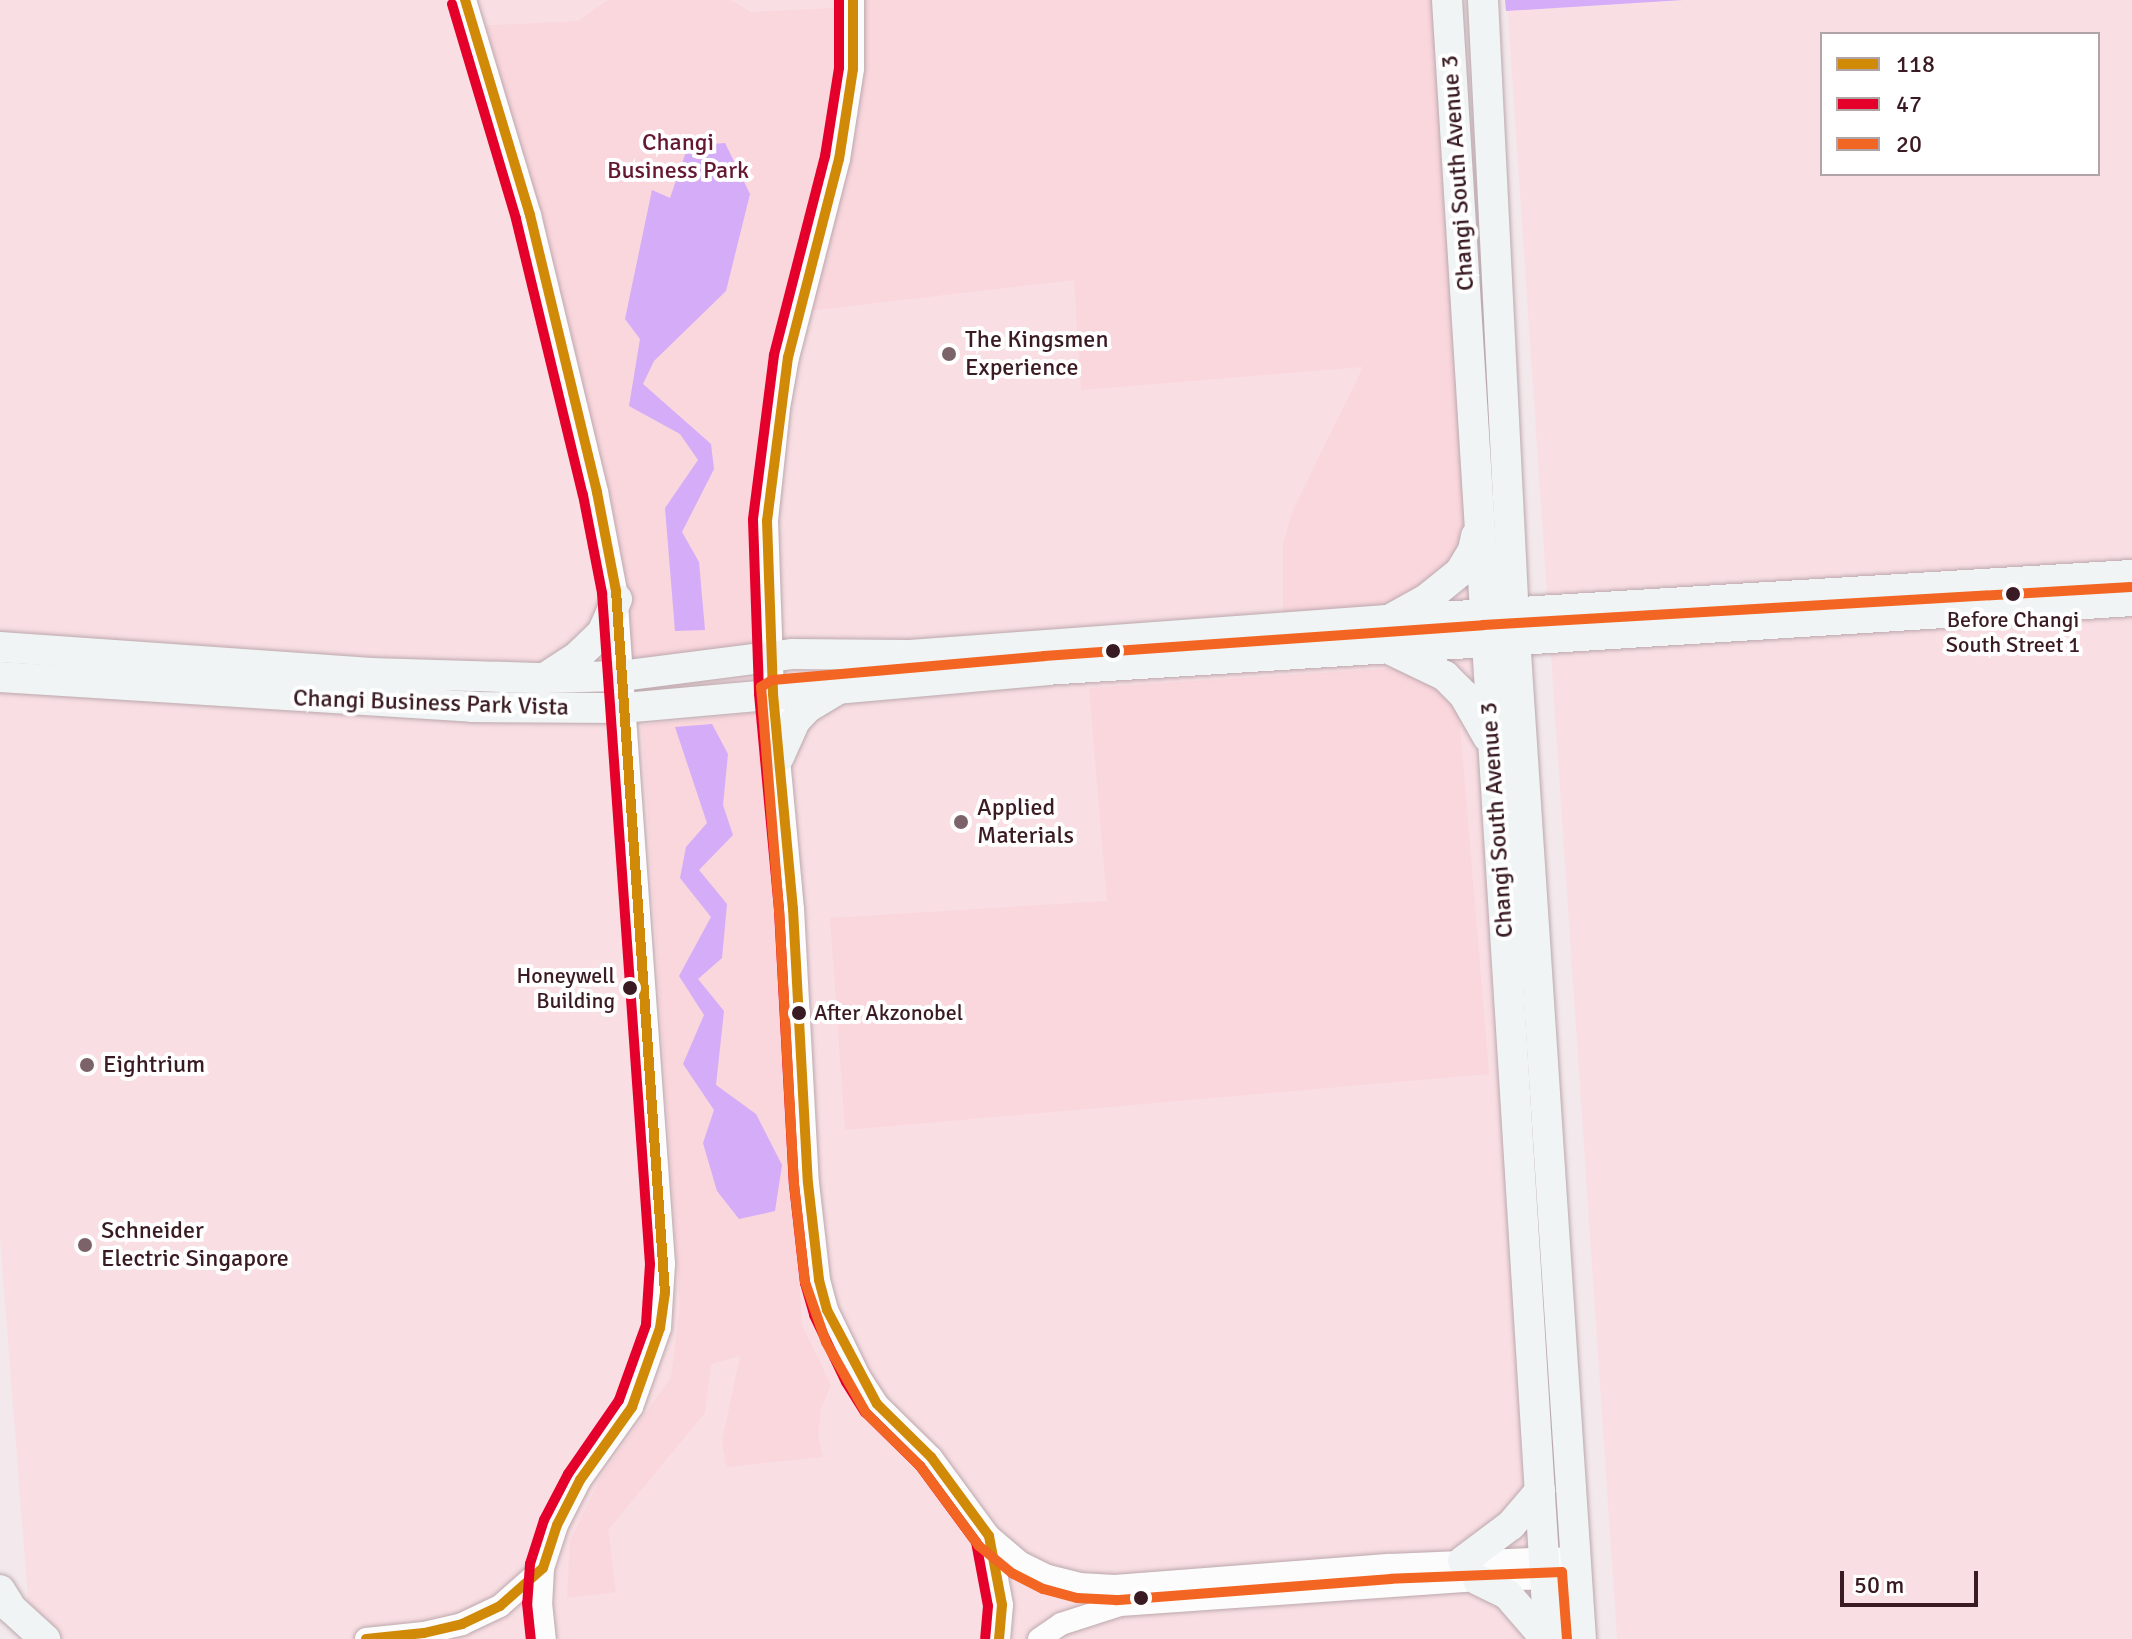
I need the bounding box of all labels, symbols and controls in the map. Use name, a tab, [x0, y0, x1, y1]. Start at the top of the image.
legend	[1820, 32, 2100, 176]
text: 118	[1896, 49, 1935, 79]
street label: Changi South Avenue 3	[1435, 54, 1481, 292]
text: 47	[1896, 89, 1922, 119]
park label: Changi Business Park	[607, 129, 749, 185]
text: 20	[1896, 129, 1922, 159]
place label: The Kingsmen Experience	[965, 326, 1108, 382]
marker: The Kingsmen Experience	[940, 345, 958, 363]
marker: Before Changi South Street 1	[2005, 586, 2021, 602]
place label: Before Changi South Street 1	[1946, 606, 2080, 658]
unlabelled marker	[1105, 643, 1121, 659]
street label: Changi Business Park Vista	[293, 684, 569, 722]
street label: Changi South Avenue 3	[1474, 701, 1520, 939]
place label: Applied Materials	[977, 794, 1074, 850]
marker: Applied Materials	[952, 813, 970, 831]
place label: Honeywell Building	[516, 962, 615, 1014]
marker: Honeywell Building	[622, 980, 638, 996]
place label: After Akzonobel	[814, 1000, 963, 1026]
marker: After Akzonobel	[791, 1005, 807, 1021]
place label: Eightrium	[103, 1051, 205, 1079]
marker: Eightrium	[78, 1056, 96, 1074]
place label: Schneider Electric Singapore	[101, 1217, 289, 1273]
marker: Schneider Electric Singapore	[76, 1236, 94, 1254]
scale bar	[1844, 1555, 1982, 1605]
text: 50 m	[1854, 1570, 1904, 1600]
unlabelled marker	[1133, 1590, 1149, 1606]

